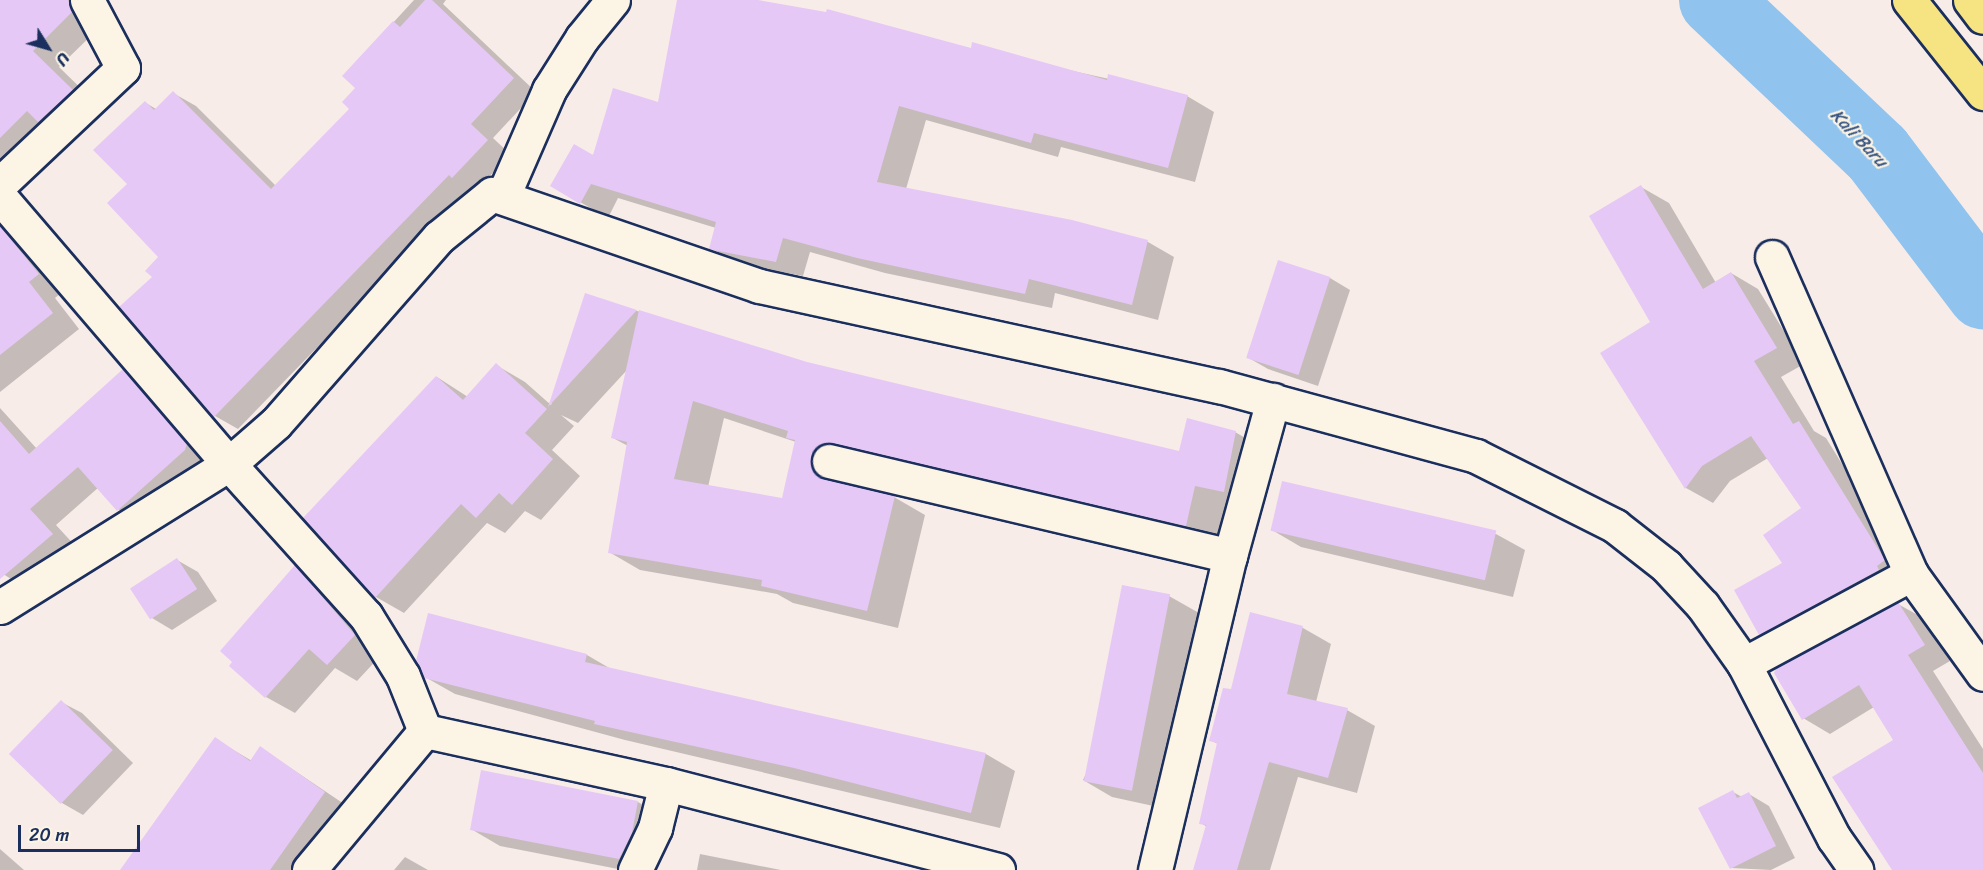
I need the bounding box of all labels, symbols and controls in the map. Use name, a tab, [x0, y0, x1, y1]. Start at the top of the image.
north arrow	[18, 18, 78, 78]
text: U	[48, 46, 78, 72]
water label: Kali Baru	[1826, 105, 1892, 171]
scale bar	[21, 813, 142, 851]
text: 20 m	[29, 819, 69, 851]

